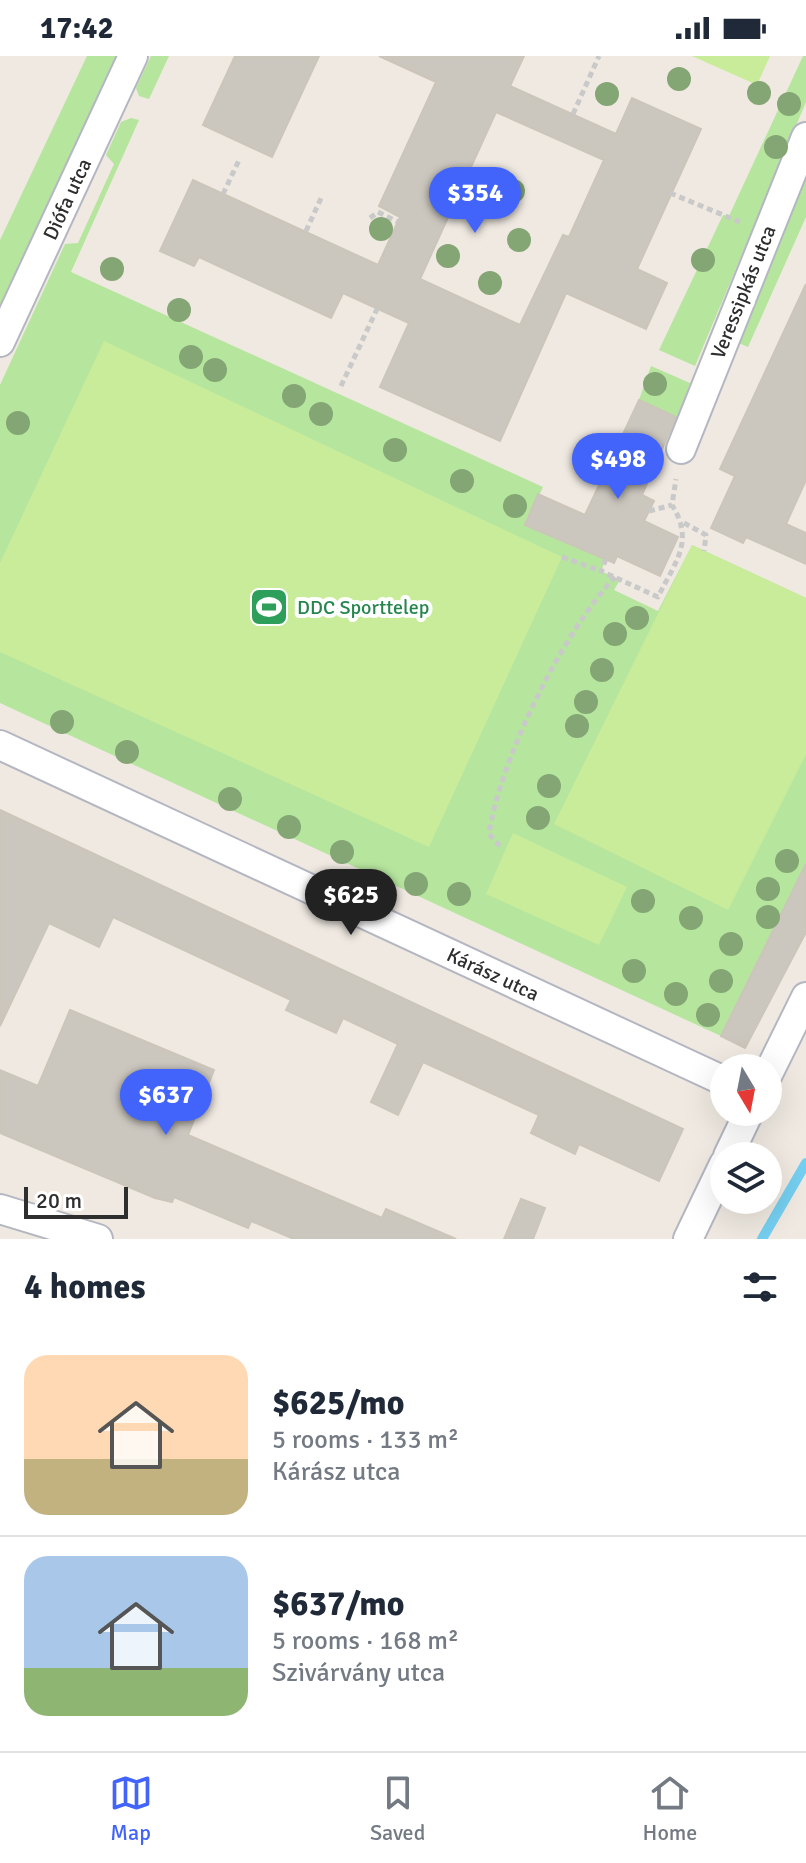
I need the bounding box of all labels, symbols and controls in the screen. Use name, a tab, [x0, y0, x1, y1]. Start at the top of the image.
text: 17:42	[40, 10, 114, 47]
street label: Diófa utca	[38, 154, 97, 244]
pin: $354	[428, 167, 522, 235]
text: $354	[447, 177, 503, 209]
street label: Veressipkás utca	[705, 222, 782, 363]
pin: $498	[571, 433, 665, 501]
text: $498	[590, 443, 646, 475]
sports icon: DDC Sporttelep	[248, 586, 290, 628]
place label: DDC Sporttelep	[297, 595, 429, 620]
pin: $625	[304, 869, 398, 937]
text: $625	[323, 879, 379, 911]
street label: Kárász utca	[443, 942, 543, 1007]
north arrow	[710, 1054, 782, 1126]
map controls	[710, 1054, 782, 1214]
pin: $637	[119, 1069, 213, 1137]
text: $637	[138, 1079, 194, 1111]
button: layers	[710, 1142, 782, 1214]
scale bar	[24, 1183, 128, 1219]
text: 20 m	[36, 1187, 82, 1214]
icon: filters	[738, 1265, 782, 1309]
text: 4 homes	[24, 1266, 145, 1308]
text: $625/mo	[272, 1382, 405, 1424]
icon: home	[88, 1387, 184, 1483]
text: 5 rooms · 133 m²	[272, 1424, 459, 1456]
text: Kárász utca	[272, 1456, 400, 1488]
text: $637/mo	[272, 1583, 405, 1625]
icon: home	[88, 1588, 184, 1684]
text: 5 rooms · 168 m²	[272, 1625, 459, 1657]
text: Szivárvány utca	[272, 1657, 445, 1689]
tab: Map	[109, 1771, 153, 1846]
tab: Saved	[370, 1771, 425, 1846]
tab: Home	[643, 1771, 697, 1846]

